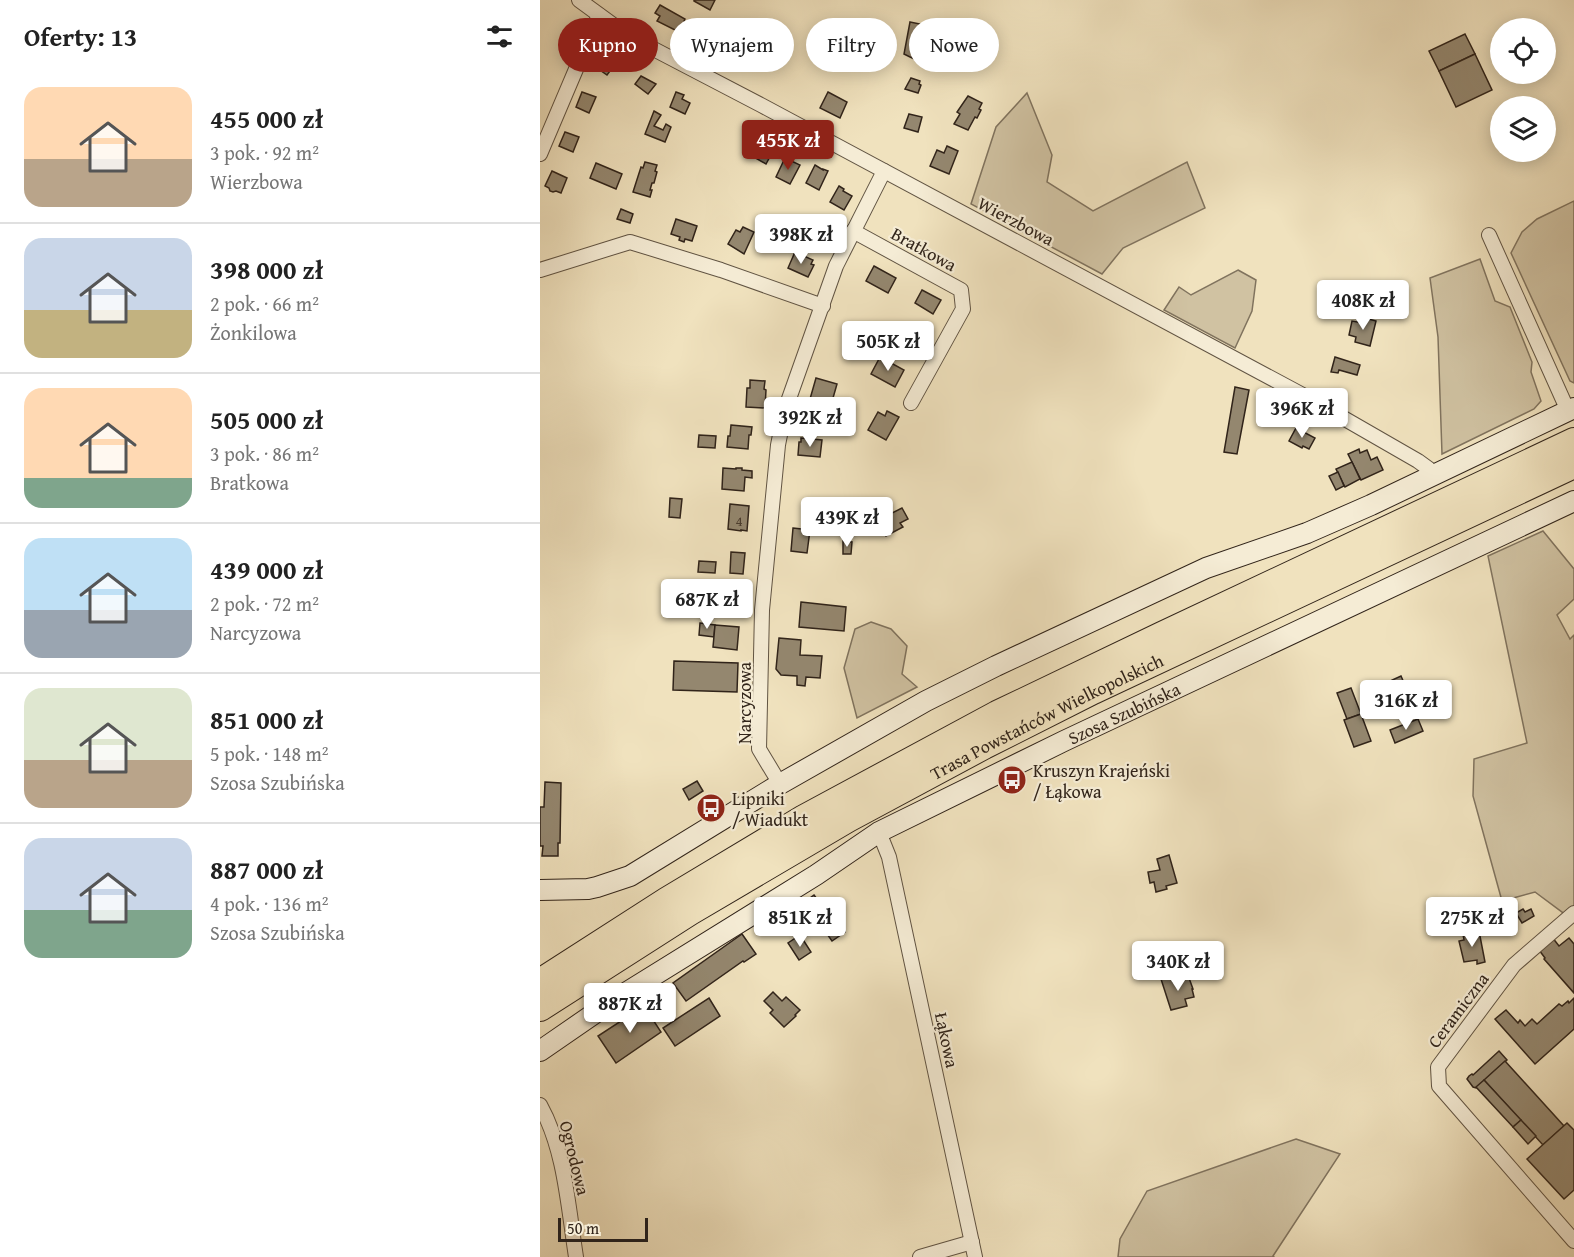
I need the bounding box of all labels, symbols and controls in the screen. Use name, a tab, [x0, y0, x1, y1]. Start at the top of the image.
text: Oferty: 13	[24, 17, 137, 56]
chip: Kupno	[558, 18, 658, 72]
chip: Wynajem	[670, 18, 794, 72]
chip: Filtry	[806, 18, 897, 72]
chip: Nowe	[909, 18, 999, 72]
map controls	[1490, 18, 1556, 162]
button: locate	[1490, 18, 1556, 84]
icon: filters	[483, 20, 516, 53]
button: layers	[1490, 96, 1556, 162]
text: 455 000 zł	[210, 99, 323, 138]
icon: home	[72, 111, 144, 183]
pin: 455K zł	[733, 120, 843, 171]
text: 455K zł	[756, 125, 820, 154]
text: 3 pok. · 92 m²	[210, 138, 319, 167]
text: Wierzbowa	[210, 167, 303, 196]
street label: Wierzbowa	[973, 190, 1060, 253]
pin: 398K zł	[746, 214, 856, 265]
text: 398K zł	[769, 219, 833, 248]
street label: Bratkowa	[886, 220, 962, 278]
text: 398 000 zł	[210, 250, 323, 289]
icon: home	[72, 262, 144, 334]
pin: 408K zł	[1308, 280, 1418, 331]
text: 408K zł	[1331, 285, 1395, 314]
text: 2 pok. · 66 m²	[210, 289, 319, 318]
text: Żonkilowa	[210, 318, 297, 347]
pin: 505K zł	[833, 321, 943, 372]
text: 505K zł	[856, 326, 920, 355]
pin: 396K zł	[1247, 388, 1357, 439]
text: 396K zł	[1270, 393, 1334, 422]
pin: 392K zł	[755, 397, 865, 448]
text: 505 000 zł	[210, 400, 323, 439]
text: 392K zł	[778, 402, 842, 431]
icon: home	[72, 412, 144, 484]
text: 3 pok. · 86 m²	[210, 439, 319, 468]
text: Bratkowa	[210, 468, 289, 497]
pin: 439K zł	[792, 497, 902, 548]
text: 439K zł	[815, 502, 879, 531]
house number: 4	[735, 510, 743, 531]
text: 439 000 zł	[210, 550, 323, 589]
icon: home	[72, 562, 144, 634]
pin: 687K zł	[652, 579, 762, 630]
text: 687K zł	[675, 584, 739, 613]
text: 2 pok. · 72 m²	[210, 589, 319, 618]
text: Narcyzowa	[210, 618, 301, 647]
street label: Trasa Powstańców Wielkopolskich	[925, 646, 1168, 786]
street label: Narcyzowa	[731, 661, 758, 744]
street label: Szosa Szubińska	[1063, 675, 1185, 751]
pin: 316K zł	[1351, 680, 1461, 731]
text: 316K zł	[1374, 685, 1438, 714]
text: 851 000 zł	[210, 700, 323, 739]
icon: home	[72, 712, 144, 784]
text: 5 pok. · 148 m²	[210, 739, 329, 768]
place label: Kruszyn Krajeński / Łąkowa	[1033, 757, 1170, 805]
bus stop icon: Kruszyn Krajeński / Łąkowa	[996, 764, 1028, 796]
text: Szosa Szubińska	[210, 768, 345, 797]
place label: Lipniki / Wiadukt	[732, 785, 809, 833]
bus stop icon: Lipniki / Wiadukt	[695, 792, 727, 824]
text: 887 000 zł	[210, 850, 323, 889]
icon: home	[72, 862, 144, 934]
text: 4 pok. · 136 m²	[210, 889, 329, 918]
pin: 851K zł	[745, 897, 855, 948]
pin: 275K zł	[1417, 897, 1527, 948]
text: 851K zł	[768, 902, 832, 931]
text: 275K zł	[1440, 902, 1504, 931]
text: Szosa Szubińska	[210, 918, 345, 947]
pin: 340K zł	[1123, 941, 1233, 992]
text: 340K zł	[1146, 946, 1210, 975]
street label: Ceramiczna	[1421, 966, 1496, 1053]
pin: 887K zł	[575, 983, 685, 1034]
text: 887K zł	[598, 988, 662, 1017]
street label: Łąkowa	[928, 1010, 966, 1071]
street label: Ogrodowa	[553, 1118, 597, 1198]
scale bar	[558, 1215, 648, 1242]
text: 50 m	[567, 1216, 599, 1240]

